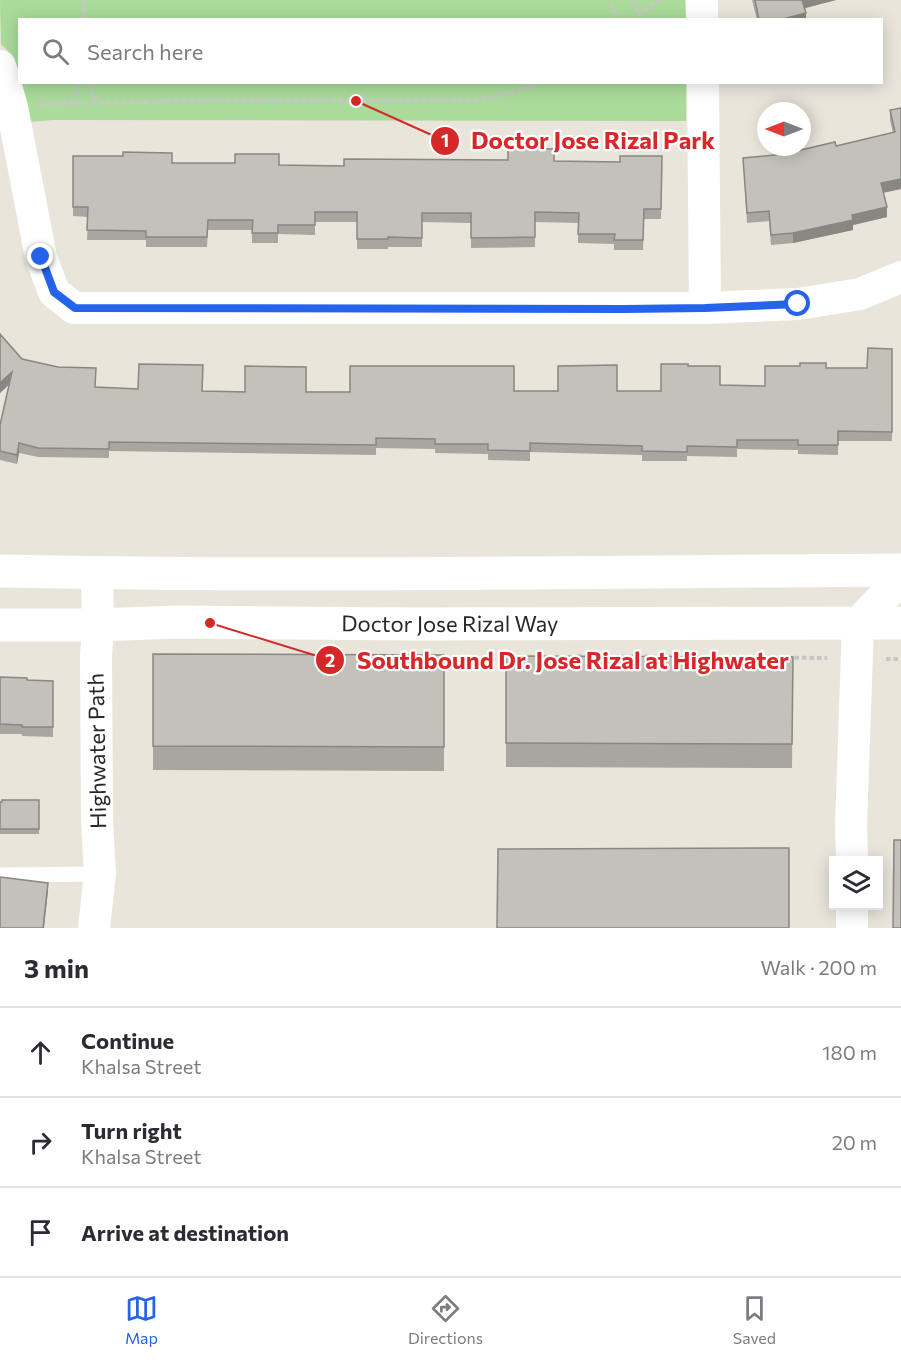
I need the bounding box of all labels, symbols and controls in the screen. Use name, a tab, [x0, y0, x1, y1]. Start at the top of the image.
search box	[18, 18, 883, 84]
icon: search	[39, 35, 72, 68]
text: Search here	[87, 38, 203, 65]
north arrow	[757, 102, 811, 156]
callout: Doctor Jose Rizal Park	[430, 120, 727, 162]
text: Doctor Jose Rizal Park	[471, 125, 715, 154]
text: 1	[441, 129, 449, 151]
route end	[27, 243, 53, 269]
route start	[784, 290, 810, 316]
street label: Doctor Jose Rizal Way	[341, 609, 559, 637]
callout: Southbound Dr. Jose Rizal at Highwater	[315, 639, 801, 681]
text: Southbound Dr. Jose Rizal at Highwater	[357, 645, 789, 674]
text: 2	[325, 649, 335, 671]
street label: Highwater Path	[82, 673, 111, 829]
map controls	[829, 856, 883, 910]
button: layers	[829, 856, 883, 910]
text: 3 min	[24, 952, 89, 983]
text: Walk · 200 m	[760, 955, 877, 979]
text: Continue	[81, 1027, 174, 1054]
icon: ahead	[24, 1036, 57, 1069]
text: 180 m	[822, 1040, 877, 1064]
text: Khalsa Street	[81, 1054, 201, 1078]
text: Turn right	[81, 1117, 182, 1144]
icon: right	[24, 1126, 57, 1159]
text: 20 m	[832, 1130, 877, 1154]
text: Khalsa Street	[81, 1144, 201, 1168]
icon: arrive	[24, 1216, 57, 1249]
text: Arrive at destination	[81, 1219, 289, 1246]
tab: Map	[125, 1292, 158, 1347]
tab: Directions	[408, 1292, 483, 1347]
tab: Saved	[733, 1292, 776, 1347]

